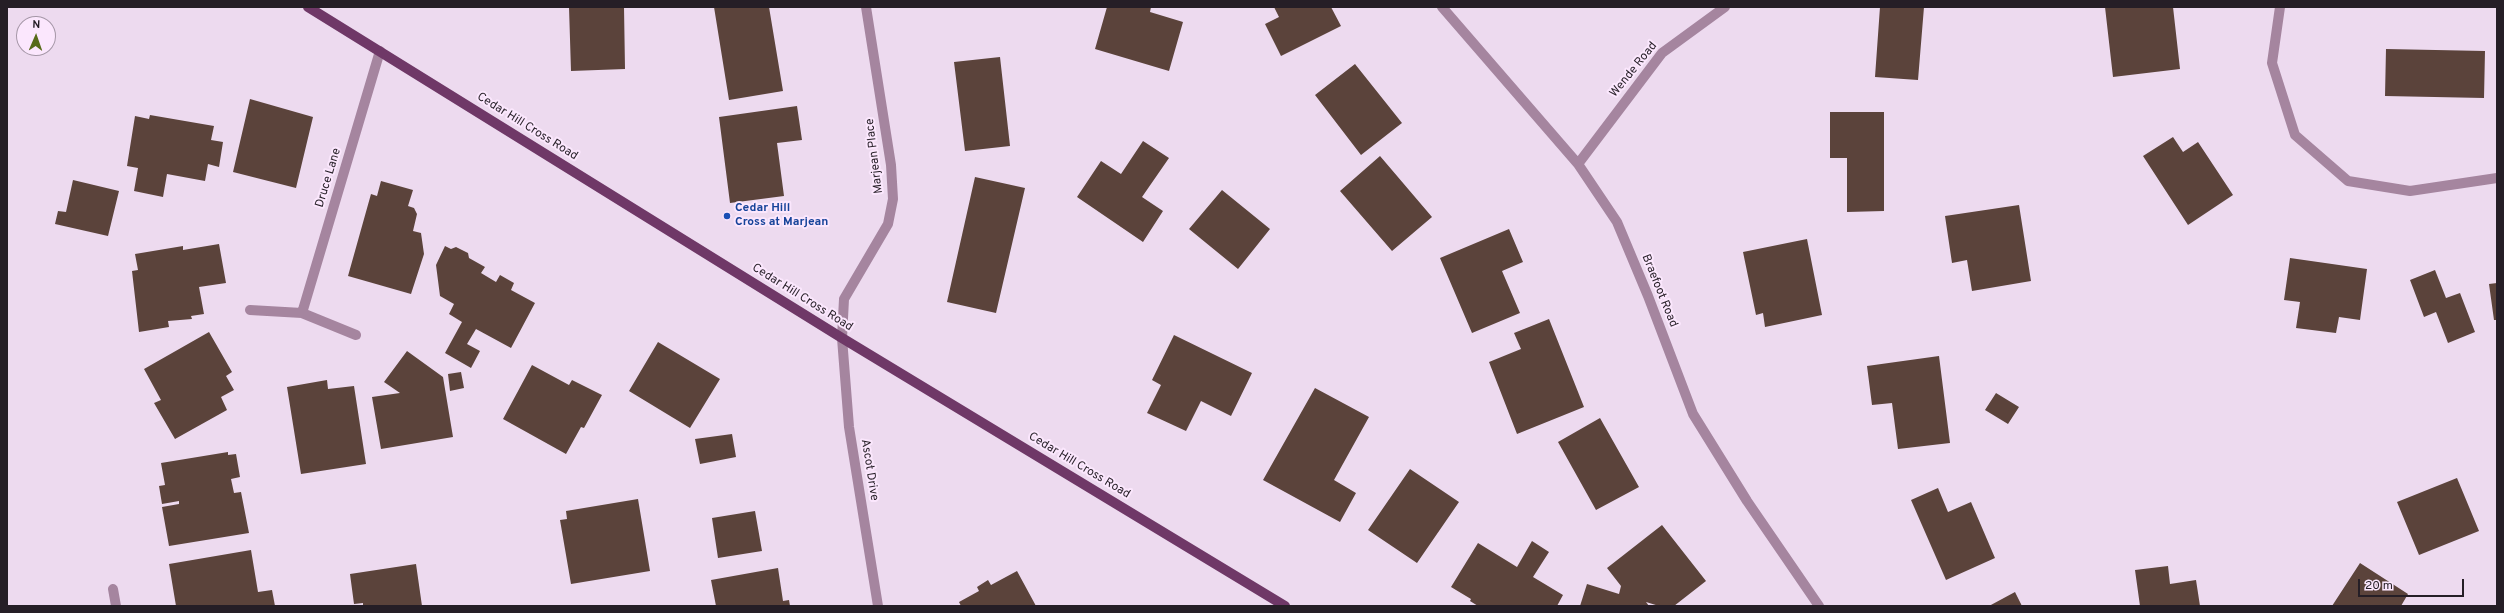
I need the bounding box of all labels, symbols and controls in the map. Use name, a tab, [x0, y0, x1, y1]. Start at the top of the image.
north arrow	[16, 16, 56, 56]
text: N	[32, 18, 41, 32]
street label: Wende Road	[1607, 39, 1661, 101]
street label: Cedar Hill Cross Road	[474, 90, 580, 164]
street label: Marjean Place	[863, 118, 887, 194]
street label: Druce Lane	[313, 147, 345, 209]
place label: Cedar Hill Cross at Marjean	[735, 202, 828, 230]
marker: Cedar Hill Cross at Marjean	[722, 211, 732, 221]
street label: Braefoot Road	[1638, 252, 1680, 330]
street label: Cedar Hill Cross Road	[749, 261, 855, 335]
street label: Cedar Hill Cross Road	[1025, 430, 1133, 502]
street label: Ascot Drive	[857, 438, 881, 502]
scale bar	[2360, 571, 2466, 597]
text: 20 m	[2365, 578, 2393, 594]

